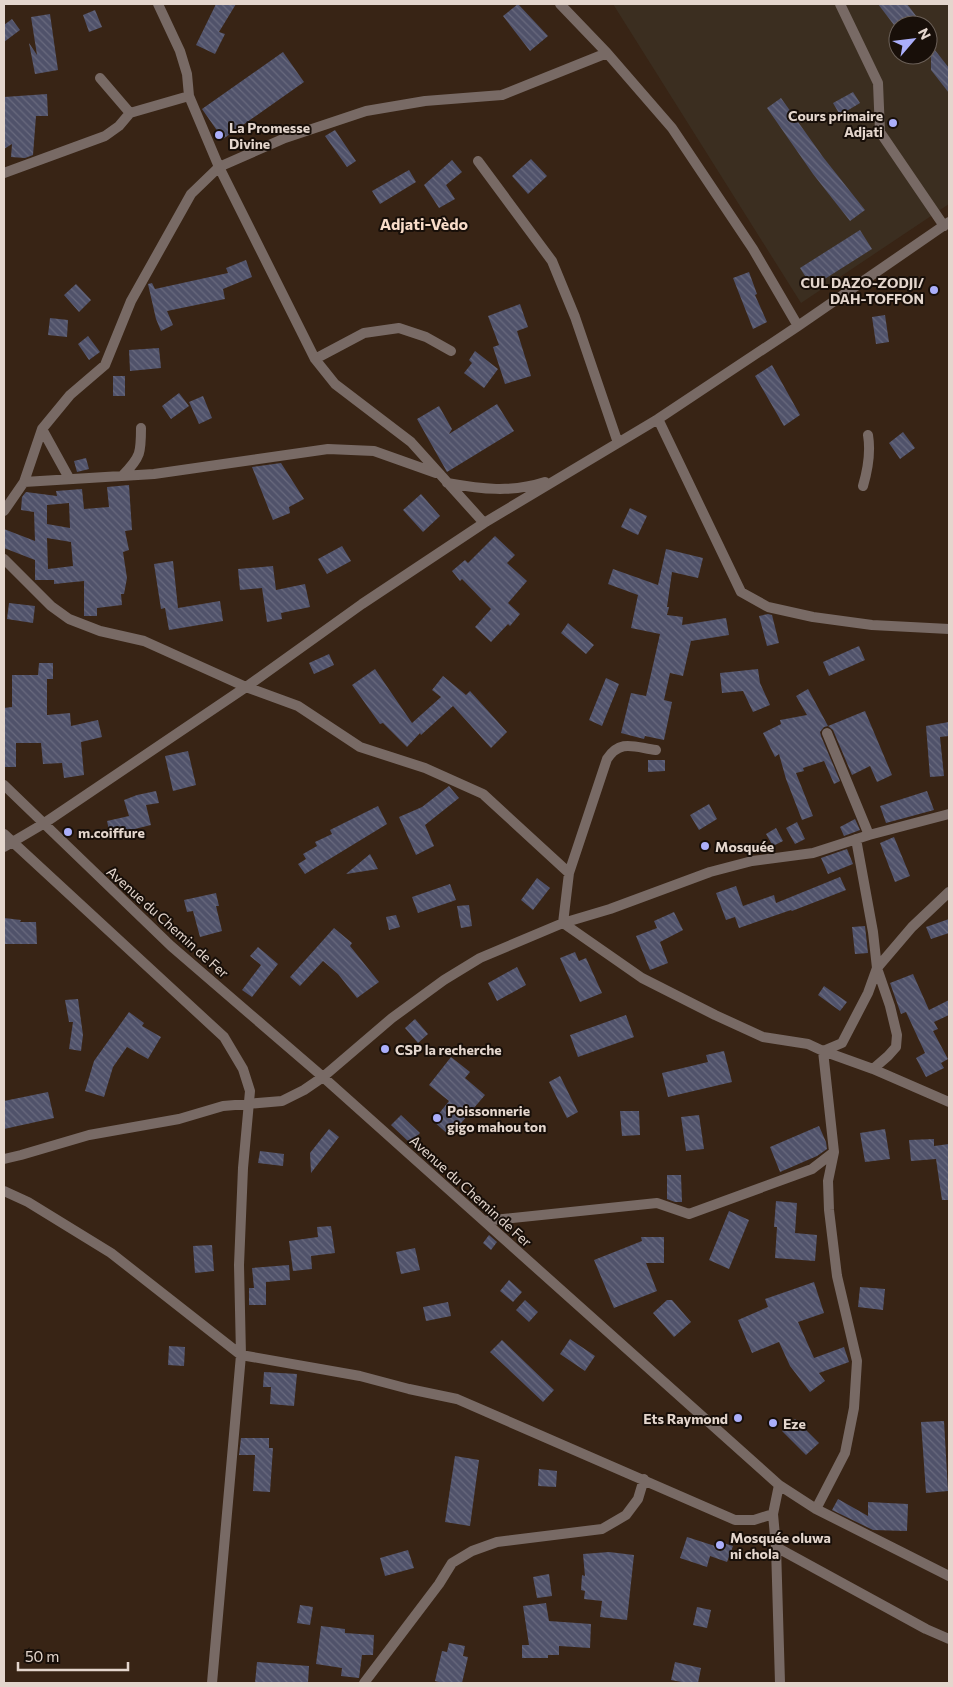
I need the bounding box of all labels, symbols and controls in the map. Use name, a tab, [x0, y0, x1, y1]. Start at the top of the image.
north arrow	[888, 15, 938, 65]
text: N	[915, 25, 935, 42]
place label: Cours primaire Adjati	[788, 107, 883, 140]
marker: Cours primaire Adjati	[887, 117, 899, 129]
place label: La Promesse Divine	[229, 119, 310, 152]
marker: La Promesse Divine	[213, 129, 225, 141]
district label: Adjati-Vèdo	[380, 214, 469, 233]
place label: CUL DAZO-ZODJI/ DAH-TOFFON	[801, 274, 925, 307]
marker: CUL DAZO-ZODJI/ DAH-TOFFON	[928, 284, 940, 296]
place label: m.coiffure	[78, 824, 145, 841]
marker: m.coiffure	[62, 826, 74, 838]
place label: Mosquée	[715, 838, 774, 855]
marker: Mosquée	[699, 840, 711, 852]
street label: Avenue du Chemin de Fer	[103, 863, 233, 982]
place label: CSP la recherche	[395, 1041, 502, 1058]
marker: CSP la recherche	[379, 1043, 391, 1055]
place label: Poissonnerie gigo mahou ton	[447, 1102, 546, 1135]
marker: Poissonnerie gigo mahou ton	[431, 1112, 443, 1124]
street label: Avenue du Chemin de Fer	[406, 1132, 536, 1251]
place label: Ets Raymond	[643, 1410, 728, 1427]
marker: Ets Raymond	[732, 1412, 744, 1424]
place label: Eze	[783, 1415, 806, 1432]
marker: Eze	[767, 1417, 779, 1429]
place label: Mosquée oluwa ni chola	[730, 1529, 831, 1562]
marker: Mosquée oluwa ni chola	[714, 1539, 726, 1551]
scale bar	[18, 1640, 128, 1672]
text: 50 m	[25, 1647, 59, 1665]

